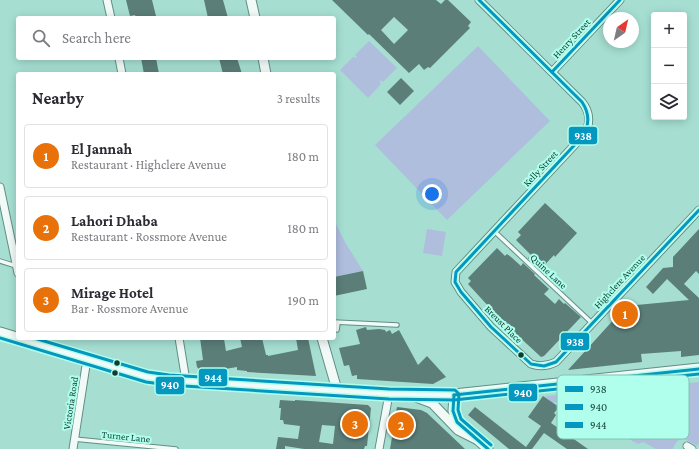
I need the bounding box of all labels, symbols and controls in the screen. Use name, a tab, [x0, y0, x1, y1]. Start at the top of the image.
north arrow	[603, 12, 639, 48]
map controls	[651, 12, 687, 120]
button: +	[651, 12, 687, 48]
search box	[16, 16, 336, 60]
street label: Henry Street	[550, 16, 593, 60]
icon: search	[30, 27, 52, 49]
text: Search here	[62, 30, 131, 46]
button: −	[651, 48, 687, 84]
button: layers	[651, 84, 687, 120]
text: Nearby	[32, 89, 84, 108]
text: 3 results	[277, 91, 320, 106]
line badge: 938	[568, 126, 598, 145]
text: 938	[574, 130, 592, 142]
text: El Jannah	[71, 141, 132, 157]
street label: Kelly Street	[521, 148, 560, 189]
text: 1	[44, 149, 48, 164]
text: 180 m	[287, 149, 319, 164]
text: Restaurant · Highclere Avenue	[71, 157, 226, 172]
your location	[422, 184, 442, 204]
text: Lahori Dhaba	[71, 213, 158, 229]
text: 2	[43, 221, 49, 236]
text: 180 m	[287, 221, 319, 236]
text: Restaurant · Rossmore Avenue	[71, 229, 227, 244]
street label: Quine Lane	[528, 252, 570, 291]
street label: Highclere Avenue	[592, 252, 648, 311]
text: Mirage Hotel	[71, 285, 153, 301]
text: 3	[43, 293, 49, 308]
text: 190 m	[288, 293, 319, 308]
pin: 1	[612, 299, 638, 329]
text: Bar · Rossmore Avenue	[71, 301, 188, 316]
street label: Breust Place	[483, 303, 525, 346]
line badge: 938	[560, 332, 590, 351]
text: 938	[566, 336, 584, 348]
unlabelled marker	[516, 350, 526, 360]
unlabelled marker	[112, 358, 122, 368]
unlabelled marker	[110, 368, 120, 378]
line badge: 944	[198, 368, 228, 387]
text: 944	[204, 372, 222, 384]
street label: Victoria Road	[61, 375, 80, 430]
legend	[557, 375, 689, 439]
line badge: 940	[155, 376, 185, 395]
text: 940	[161, 379, 180, 391]
line badge: 940	[508, 383, 538, 402]
text: 938	[590, 383, 607, 395]
text: 940	[514, 387, 533, 399]
text: 940	[590, 401, 607, 413]
pin: 3	[342, 409, 368, 439]
pin: 2	[388, 410, 414, 440]
text: 944	[590, 419, 607, 431]
street label: Turner Lane	[101, 428, 151, 445]

